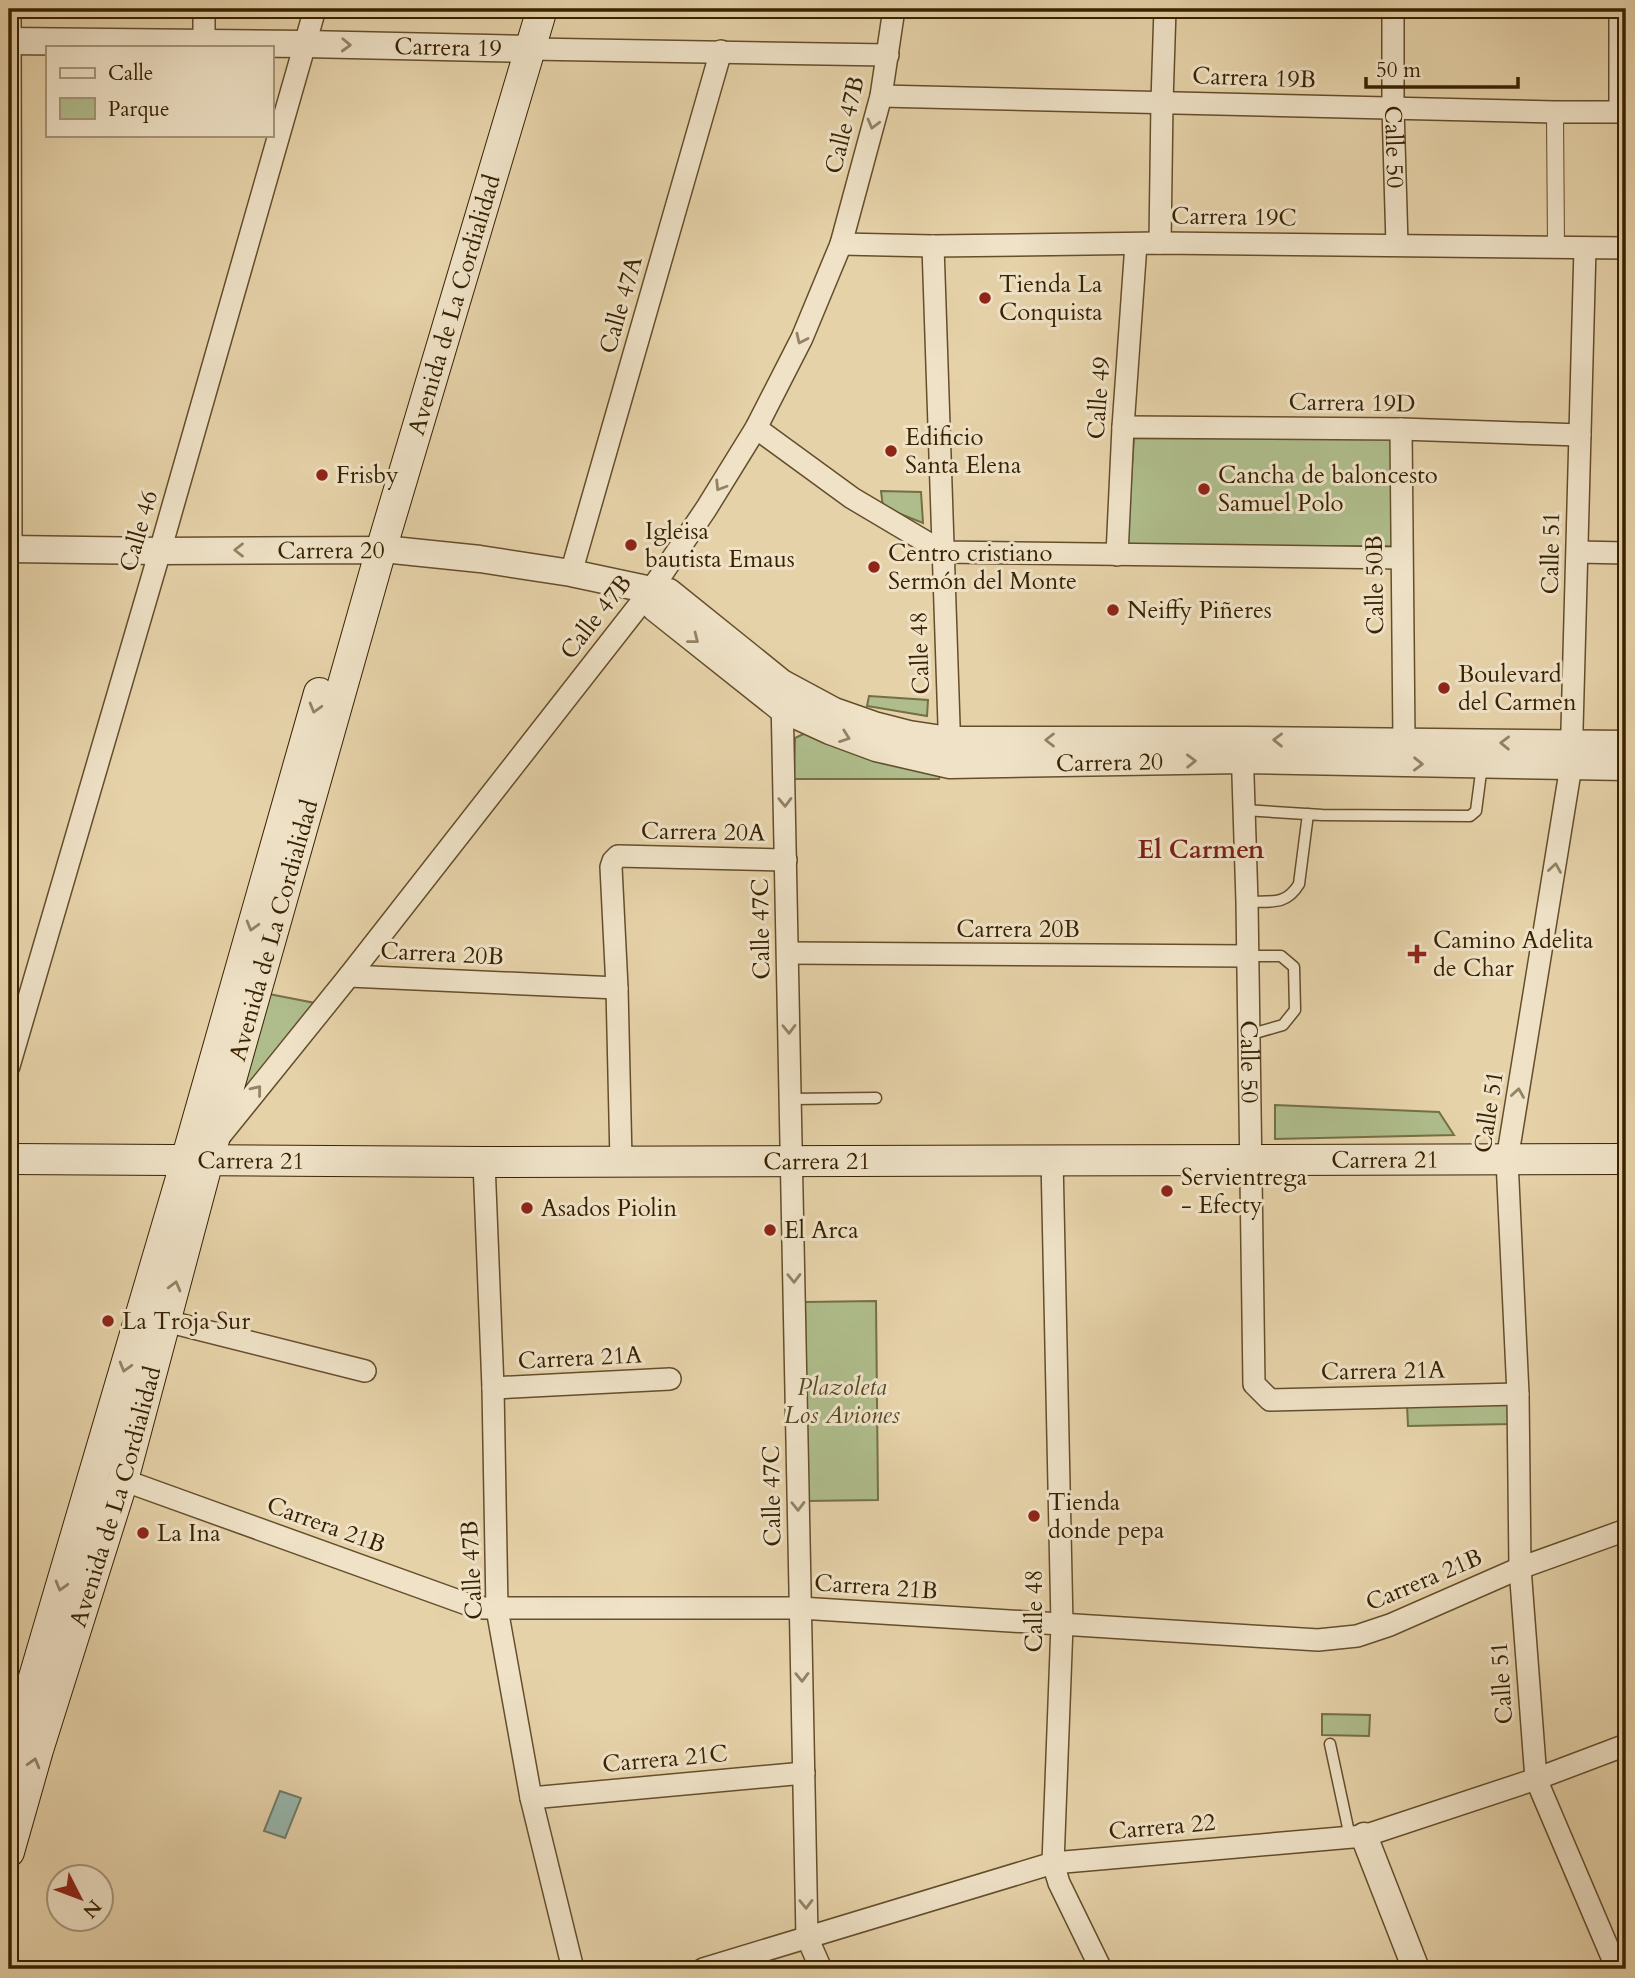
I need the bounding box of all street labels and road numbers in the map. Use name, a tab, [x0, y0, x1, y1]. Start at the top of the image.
street label: Carrera 19	[394, 29, 502, 65]
street label: Carrera 19B	[1192, 59, 1316, 97]
street label: Calle 47B	[817, 73, 873, 177]
street label: Calle 50	[1376, 105, 1412, 189]
street label: Avenida de La Cordialidad	[400, 170, 508, 439]
street label: Carrera 19C	[1171, 199, 1297, 235]
street label: Calle 47A	[591, 252, 651, 358]
street label: Calle 49	[1080, 356, 1118, 440]
street label: Carrera 19D	[1288, 385, 1416, 421]
street label: Calle 46	[112, 487, 166, 575]
street label: Calle 51	[1534, 511, 1568, 595]
street label: Carrera 20	[277, 534, 385, 567]
street label: Calle 50B	[1358, 535, 1392, 635]
street label: Calle 47B	[552, 568, 640, 666]
street label: Calle 48	[902, 611, 938, 695]
street label: Carrera 20	[1056, 745, 1163, 780]
street label: Avenida de La Cordialidad	[221, 795, 326, 1065]
street label: Carrera 20A	[641, 814, 766, 850]
street label: Calle 47C	[744, 878, 778, 980]
street label: Carrera 20B	[956, 913, 1080, 946]
street label: Carrera 20B	[379, 934, 505, 974]
street label: Calle 50	[1232, 1020, 1266, 1104]
street label: Calle 51	[1466, 1068, 1512, 1156]
street label: Carrera 21	[1331, 1143, 1439, 1176]
street label: Carrera 21	[197, 1144, 305, 1177]
street label: Carrera 21	[763, 1144, 871, 1178]
street label: Carrera 21A	[517, 1338, 644, 1378]
street label: Carrera 21A	[1321, 1353, 1446, 1389]
street label: Avenida de La Cordialidad	[61, 1362, 169, 1631]
street label: Calle 47C	[755, 1445, 789, 1547]
street label: Carrera 21B	[262, 1488, 390, 1562]
street label: Calle 47B	[453, 1520, 491, 1620]
street label: Carrera 21B	[1361, 1541, 1487, 1619]
street label: Carrera 21B	[813, 1566, 939, 1608]
street label: Calle 48	[1018, 1570, 1051, 1652]
street label: Calle 51	[1483, 1641, 1521, 1725]
street label: Carrera 21C	[601, 1737, 729, 1781]
street label: Carrera 22	[1107, 1806, 1217, 1848]

